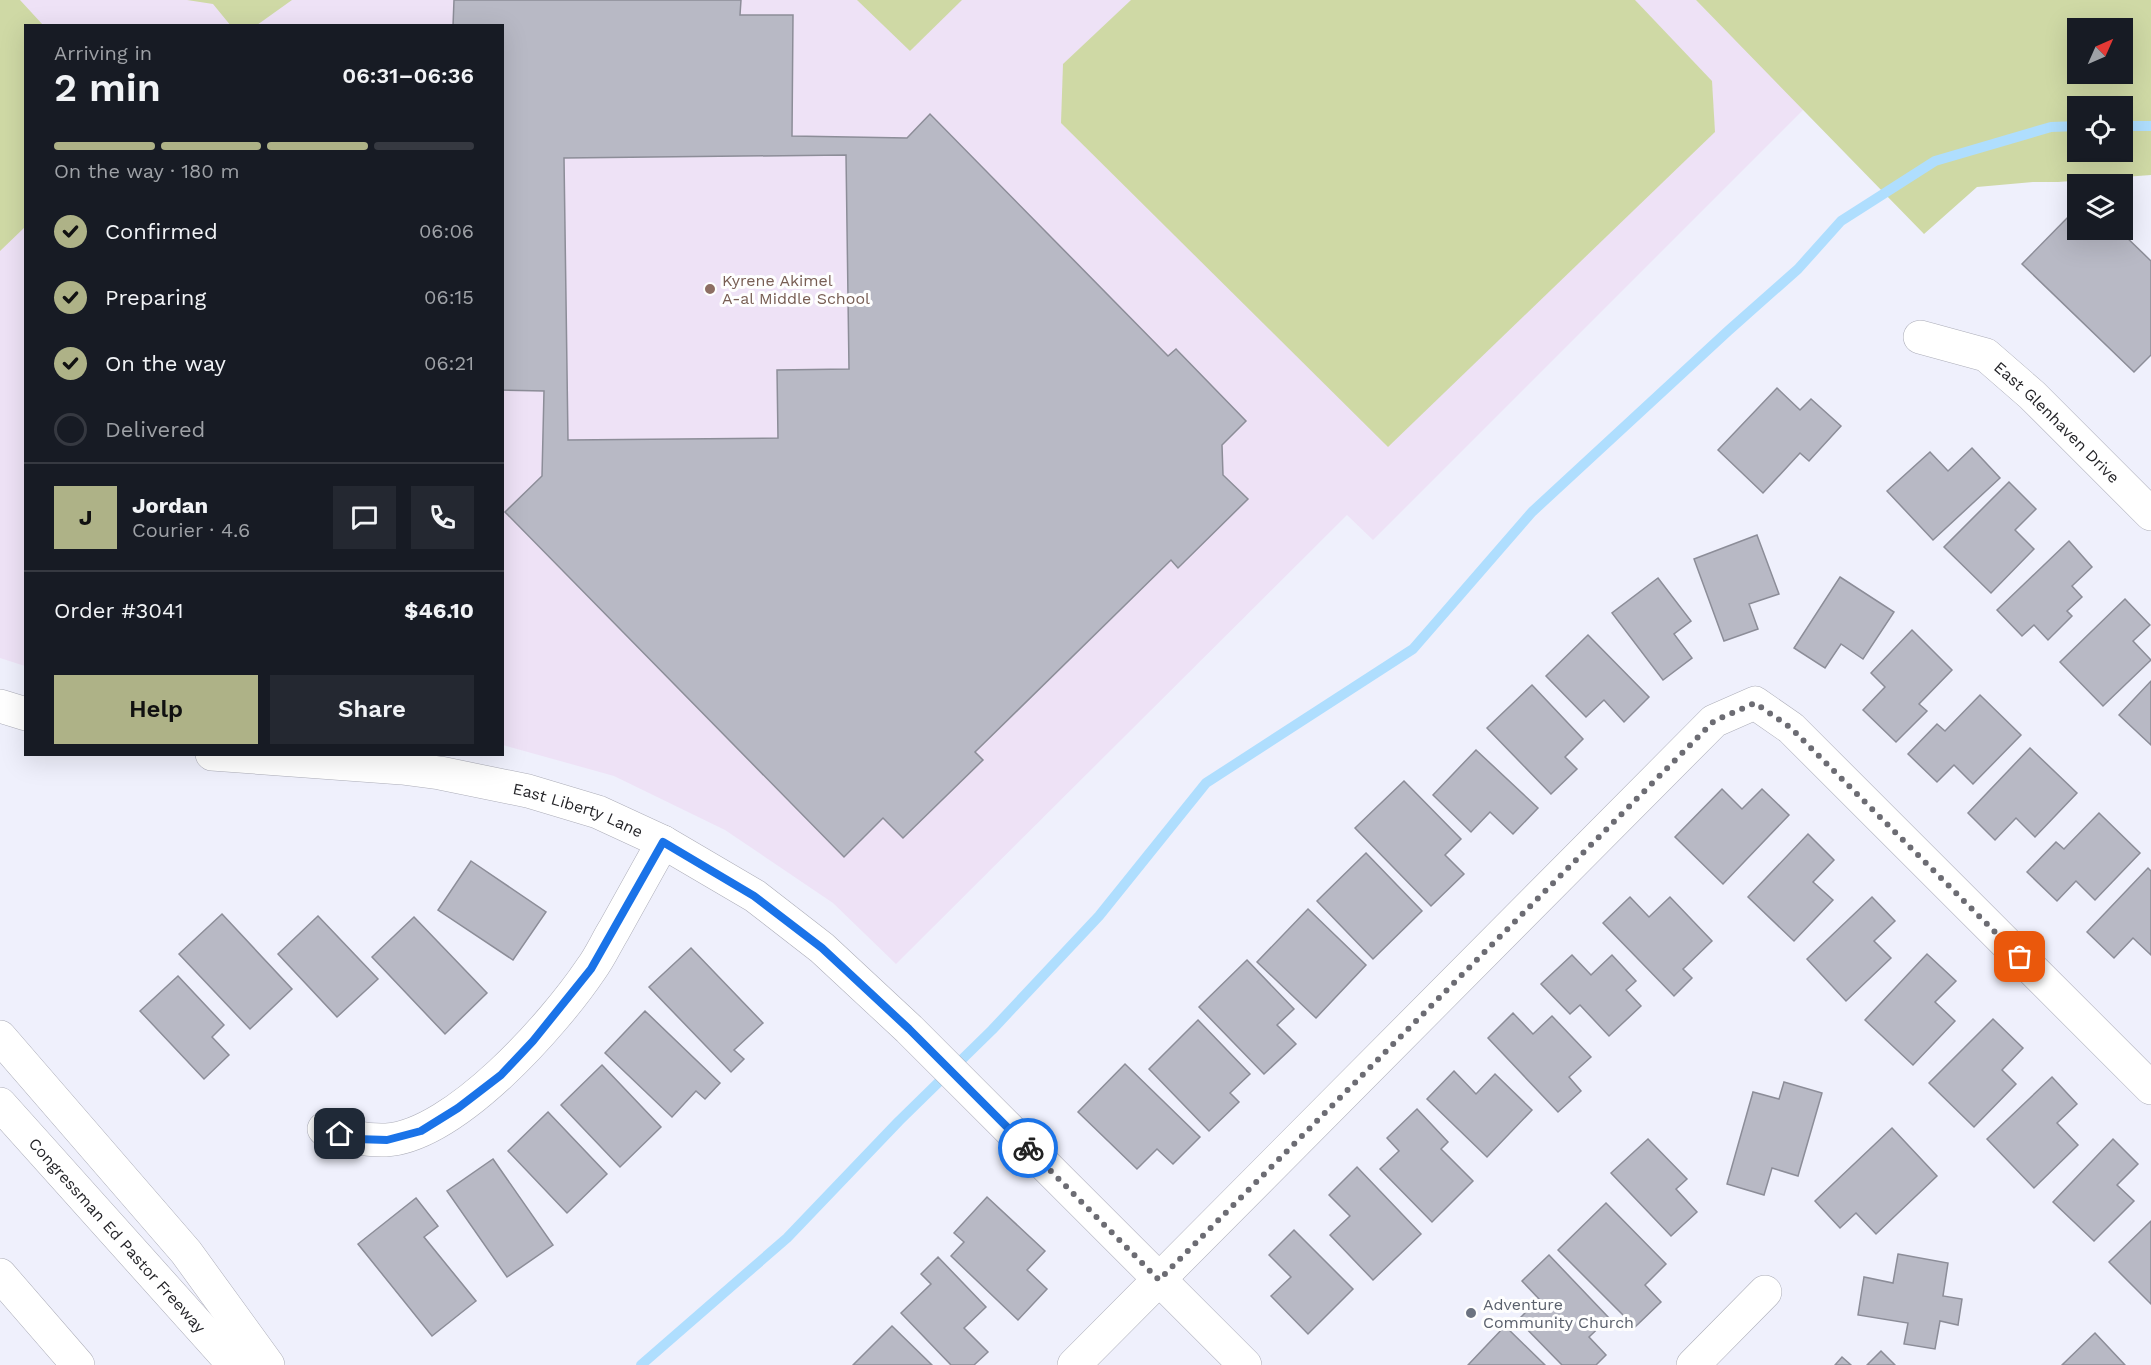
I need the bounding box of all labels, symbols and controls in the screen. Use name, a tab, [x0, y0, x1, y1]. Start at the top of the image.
north arrow	[2067, 18, 2133, 84]
map controls	[2067, 18, 2133, 240]
text: Arriving in	[54, 41, 152, 65]
text: 06:31–06:36	[342, 63, 474, 88]
text: 2 min	[54, 65, 161, 110]
button: locate	[2067, 96, 2133, 162]
text: On the way · 180 m	[54, 159, 240, 183]
button: layers	[2067, 174, 2133, 240]
icon: check	[54, 215, 87, 248]
text: Confirmed	[105, 219, 218, 244]
text: 06:06	[419, 219, 474, 243]
place label: Kyrene Akimel A-al Middle School	[722, 271, 870, 308]
icon: check	[54, 281, 87, 314]
marker: Kyrene Akimel A-al Middle School	[703, 282, 717, 296]
text: Preparing	[105, 285, 206, 310]
text: 06:15	[424, 285, 474, 309]
icon: check	[54, 347, 87, 380]
text: On the way	[105, 351, 226, 376]
text: 06:21	[424, 351, 474, 375]
street label: East Glenhaven Drive	[1990, 357, 2124, 487]
text: Delivered	[105, 417, 205, 442]
button: chat	[333, 486, 396, 549]
button: phone	[411, 486, 474, 549]
text: Jordan	[132, 493, 208, 518]
text: J	[79, 505, 92, 530]
text: Courier · 4.6	[132, 518, 250, 542]
text: Order #3041	[54, 598, 184, 623]
text: $46.10	[404, 598, 474, 623]
button: Help	[54, 675, 258, 744]
button: Share	[270, 675, 474, 744]
street label: East Liberty Lane	[511, 779, 646, 841]
pin	[1994, 931, 2045, 982]
icon: bag	[2003, 940, 2036, 973]
pin	[314, 1108, 365, 1159]
icon: home	[323, 1117, 356, 1150]
courier	[998, 1118, 1058, 1178]
icon: bike	[1012, 1132, 1045, 1165]
street label: Congressman Ed Pastor Freeway	[25, 1134, 210, 1337]
place label: Adventure Community Church	[1483, 1295, 1634, 1332]
marker: Adventure Community Church	[1464, 1306, 1478, 1320]

